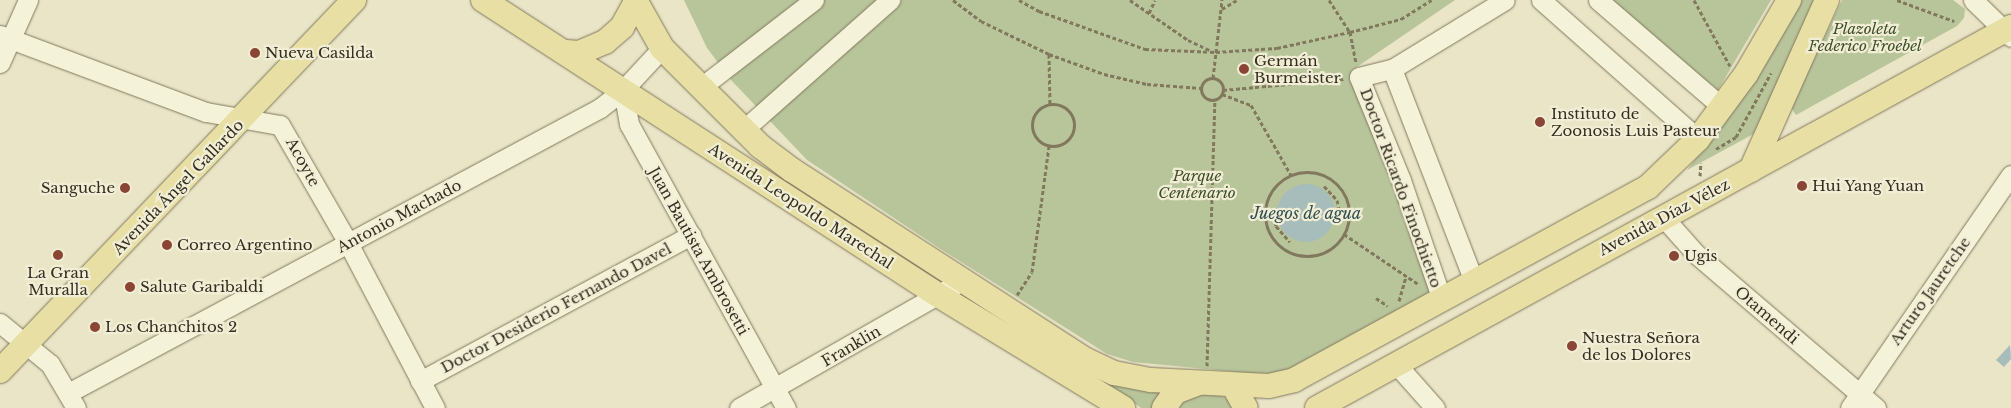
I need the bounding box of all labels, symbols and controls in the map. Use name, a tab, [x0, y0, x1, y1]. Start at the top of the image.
park label: Plazoleta Federico Froebel	[1808, 19, 1922, 54]
place label: Nueva Casilda	[265, 44, 374, 62]
marker: Nueva Casilda	[249, 47, 261, 59]
place label: Germán Burmeister	[1254, 51, 1341, 86]
marker: Germán Burmeister	[1238, 63, 1250, 75]
street label: Doctor Ricardo Finochietto	[1356, 86, 1446, 290]
place label: Instituto de Zoonosis Luis Pasteur	[1551, 104, 1719, 139]
marker: Instituto de Zoonosis Luis Pasteur	[1533, 115, 1547, 129]
street label: Avenida Ángel Gallardo	[109, 116, 247, 258]
street label: Acoyte	[282, 135, 324, 189]
street label: Avenida Leopoldo Marechal	[705, 139, 897, 273]
street label: Juan Bautista Ambrosetti	[645, 163, 753, 339]
park label: Parque Centenario	[1158, 166, 1236, 201]
street label: Avenida Díaz Vélez	[1595, 175, 1733, 259]
street label: Antonio Machado	[334, 176, 464, 256]
place label: Hui Yang Yuan	[1812, 177, 1925, 195]
place label: Sanguche	[41, 179, 115, 197]
marker: Hui Yang Yuan	[1796, 180, 1808, 192]
marker: Sanguche	[119, 182, 131, 194]
water label: Juegos de agua	[1251, 203, 1361, 223]
street label: Arturo Jauretche	[1886, 234, 1974, 348]
place label: Correo Argentino	[177, 236, 313, 254]
marker: Correo Argentino	[161, 239, 173, 251]
street label: Doctor Desiderio Fernando Davel	[438, 239, 674, 377]
place label: Ugis	[1684, 247, 1717, 265]
marker: La Gran Muralla	[52, 249, 64, 261]
marker: Ugis	[1668, 250, 1680, 262]
place label: La Gran Muralla	[27, 263, 89, 298]
place label: Salute Garibaldi	[140, 278, 263, 296]
marker: Salute Garibaldi	[124, 281, 136, 293]
street label: Otamendi	[1731, 282, 1803, 348]
place label: Los Chanchitos 2	[105, 318, 237, 336]
marker: Los Chanchitos 2	[89, 321, 101, 333]
street label: Franklin	[818, 322, 884, 370]
place label: Nuestra Señora de los Dolores	[1582, 328, 1700, 363]
marker: Nuestra Señora de los Dolores	[1566, 340, 1578, 352]

